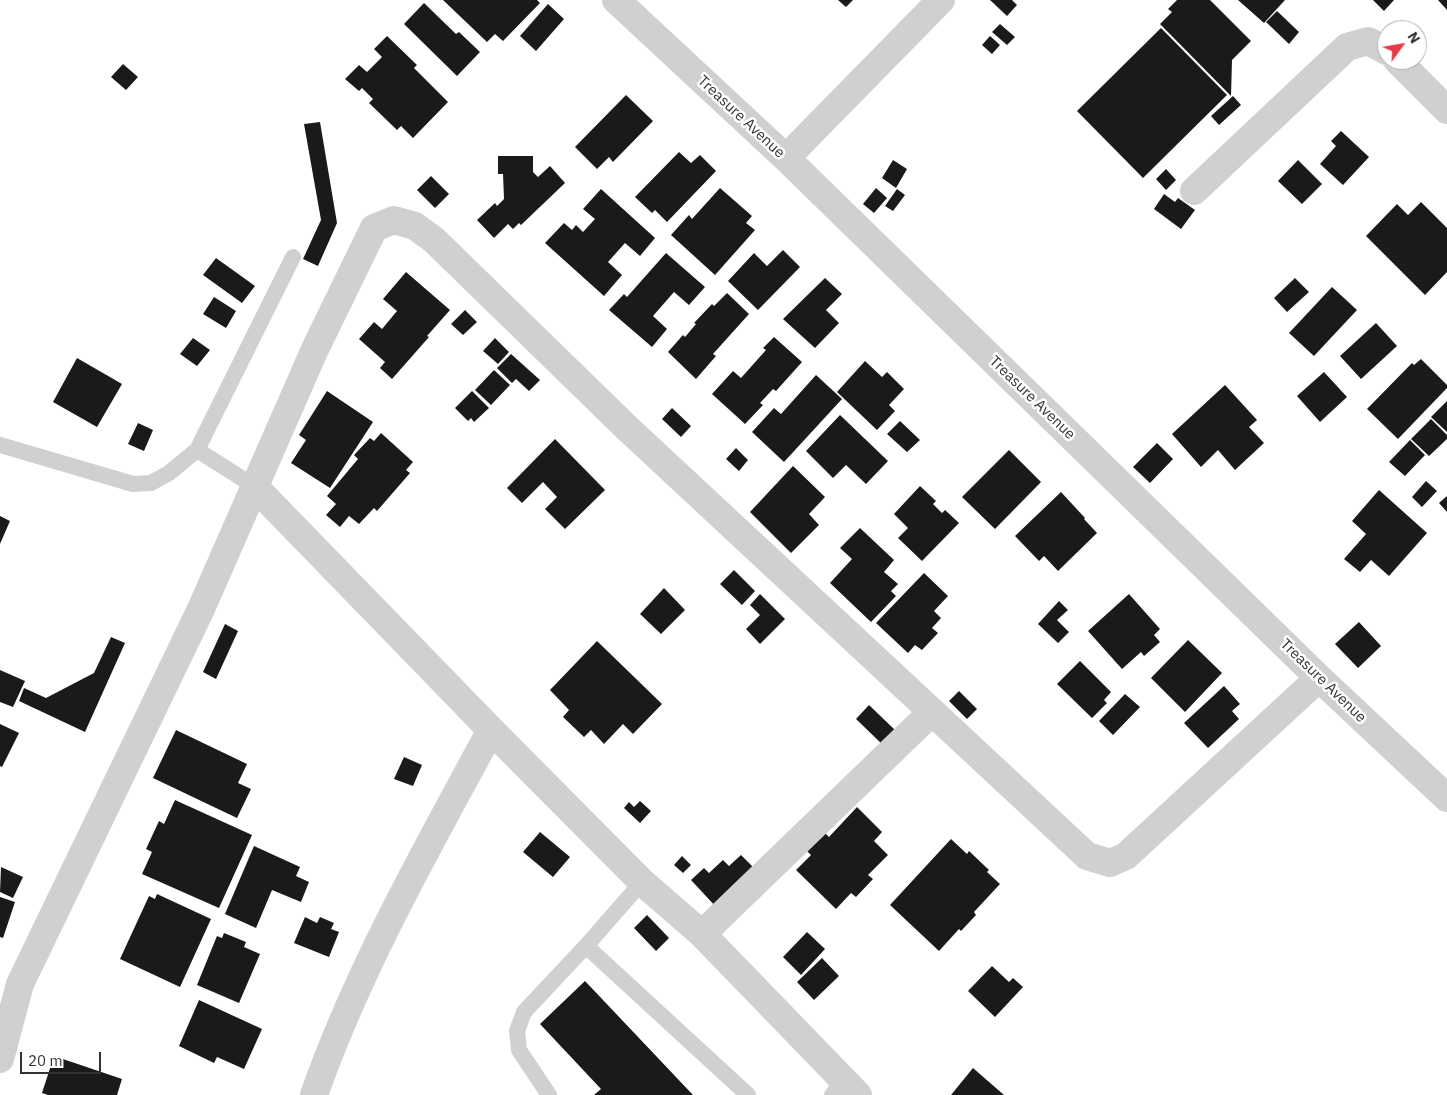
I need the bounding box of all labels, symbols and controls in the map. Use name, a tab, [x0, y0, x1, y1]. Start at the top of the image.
north arrow	[1377, 20, 1427, 70]
text: N	[1404, 29, 1424, 47]
street label: Treasure Avenue	[694, 72, 788, 162]
street label: Treasure Avenue	[985, 352, 1079, 444]
street label: Treasure Avenue	[1276, 635, 1370, 727]
scale bar	[22, 1042, 104, 1074]
text: 20 m	[28, 1051, 63, 1070]

